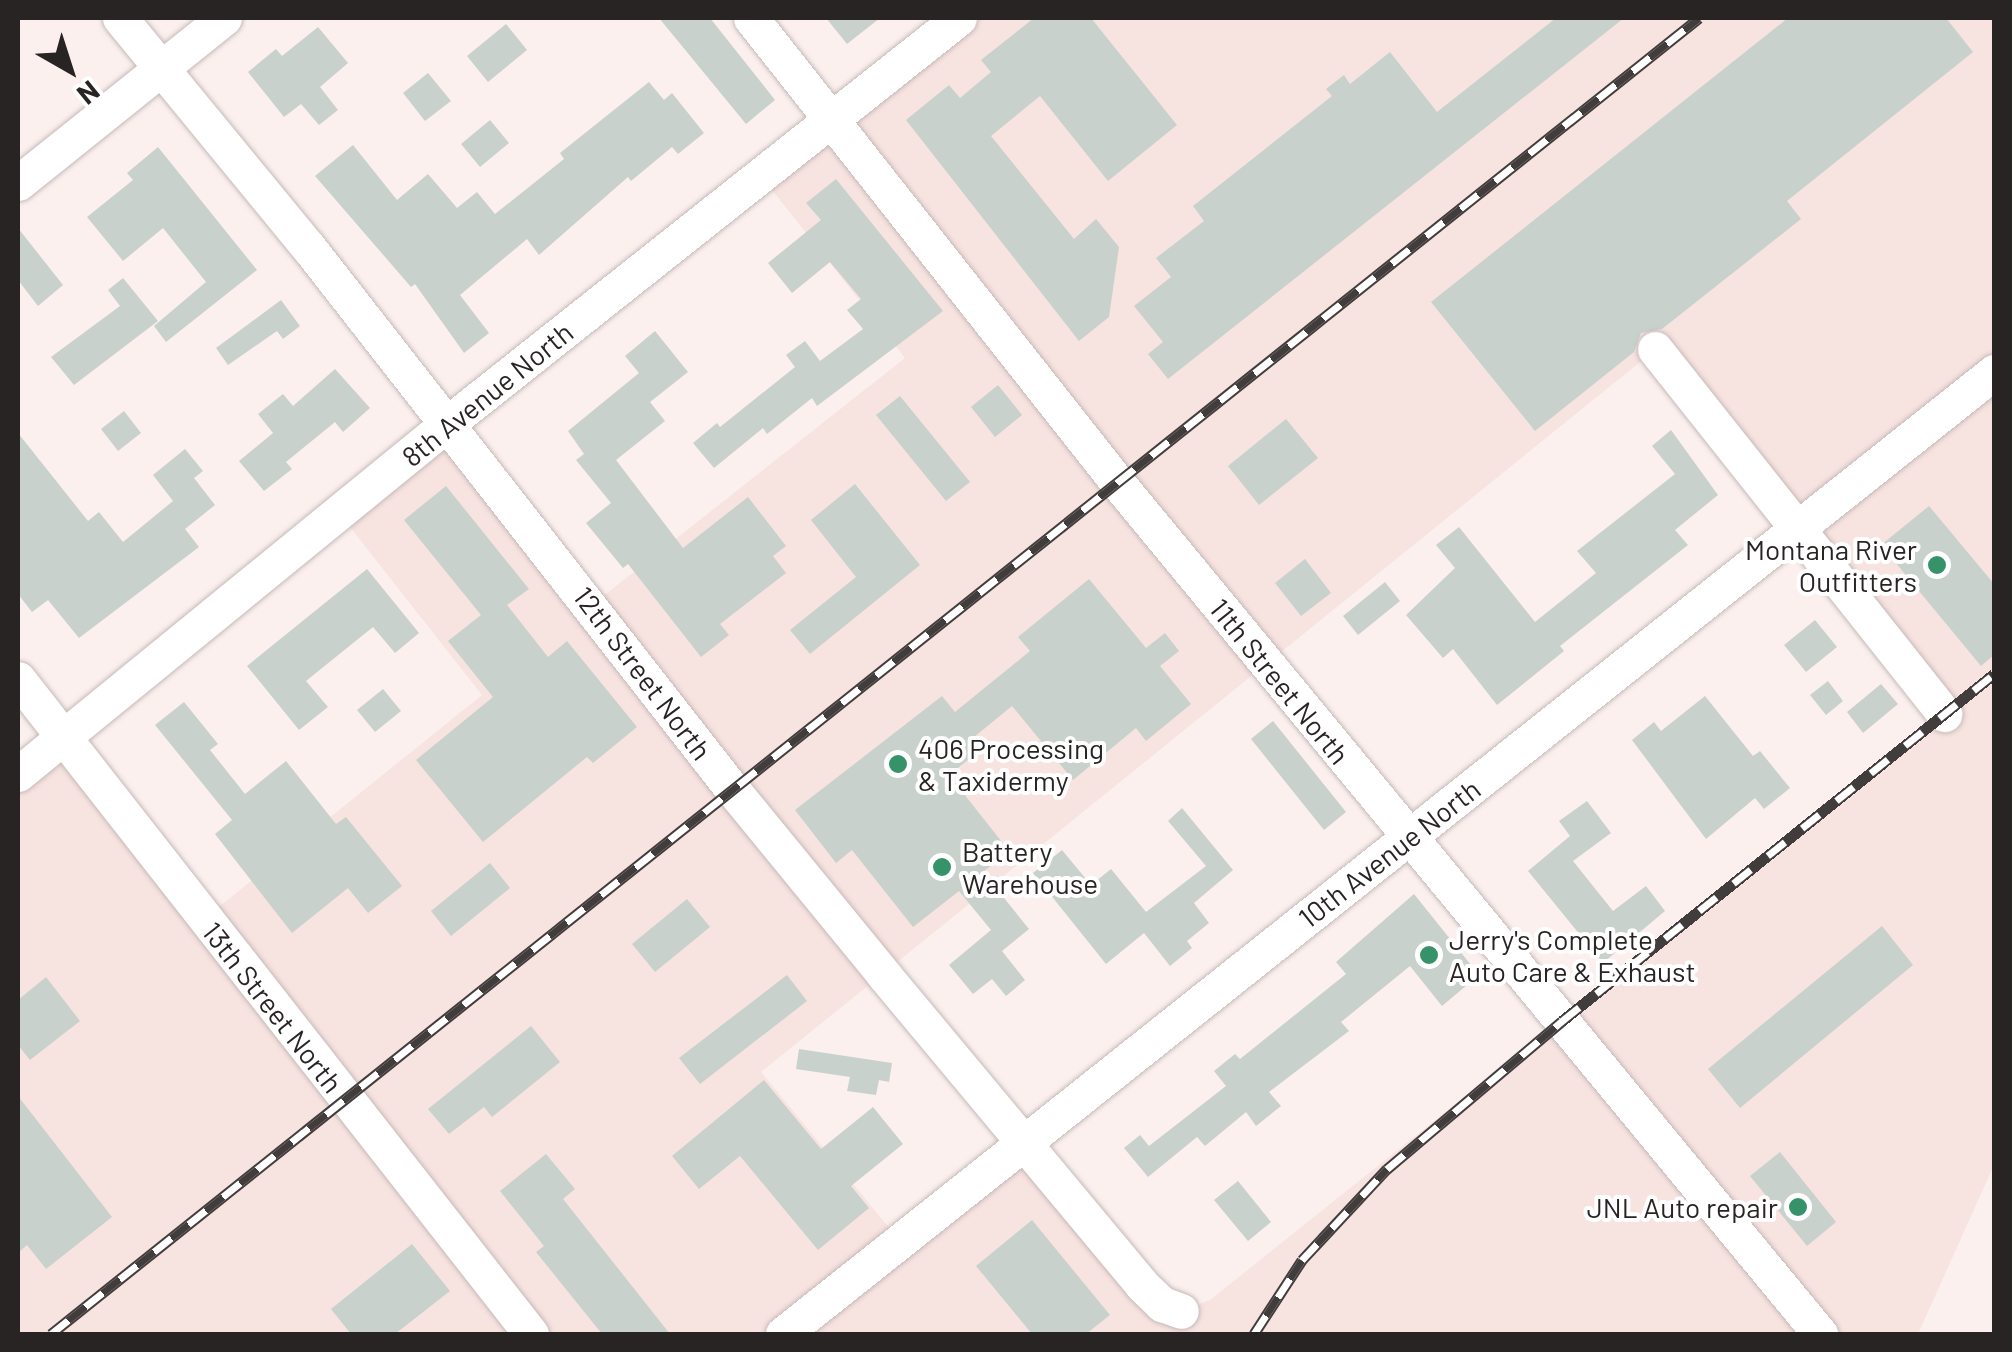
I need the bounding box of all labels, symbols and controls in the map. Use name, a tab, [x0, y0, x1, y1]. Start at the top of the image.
north arrow	[20, 20, 120, 120]
text: N	[71, 74, 107, 112]
street label: 8th Avenue North	[395, 315, 579, 473]
place label: Montana River Outfitters	[1745, 532, 1917, 598]
marker: Montana River Outfitters	[1926, 554, 1948, 576]
street label: 12th Street North	[567, 580, 719, 766]
street label: 11th Street North	[1203, 592, 1357, 770]
place label: 406 Processing & Taxidermy	[918, 731, 1104, 797]
marker: 406 Processing & Taxidermy	[887, 753, 909, 775]
street label: 10th Avenue North	[1292, 772, 1486, 934]
place label: Battery Warehouse	[962, 834, 1098, 900]
marker: Battery Warehouse	[931, 856, 953, 878]
street label: 13th Street North	[196, 915, 350, 1099]
place label: Jerry's Complete Auto Care & Exhaust	[1449, 922, 1696, 988]
marker: Jerry's Complete Auto Care & Exhaust	[1418, 944, 1440, 966]
place label: JNL Auto repair	[1587, 1190, 1778, 1224]
marker: JNL Auto repair	[1787, 1196, 1809, 1218]

